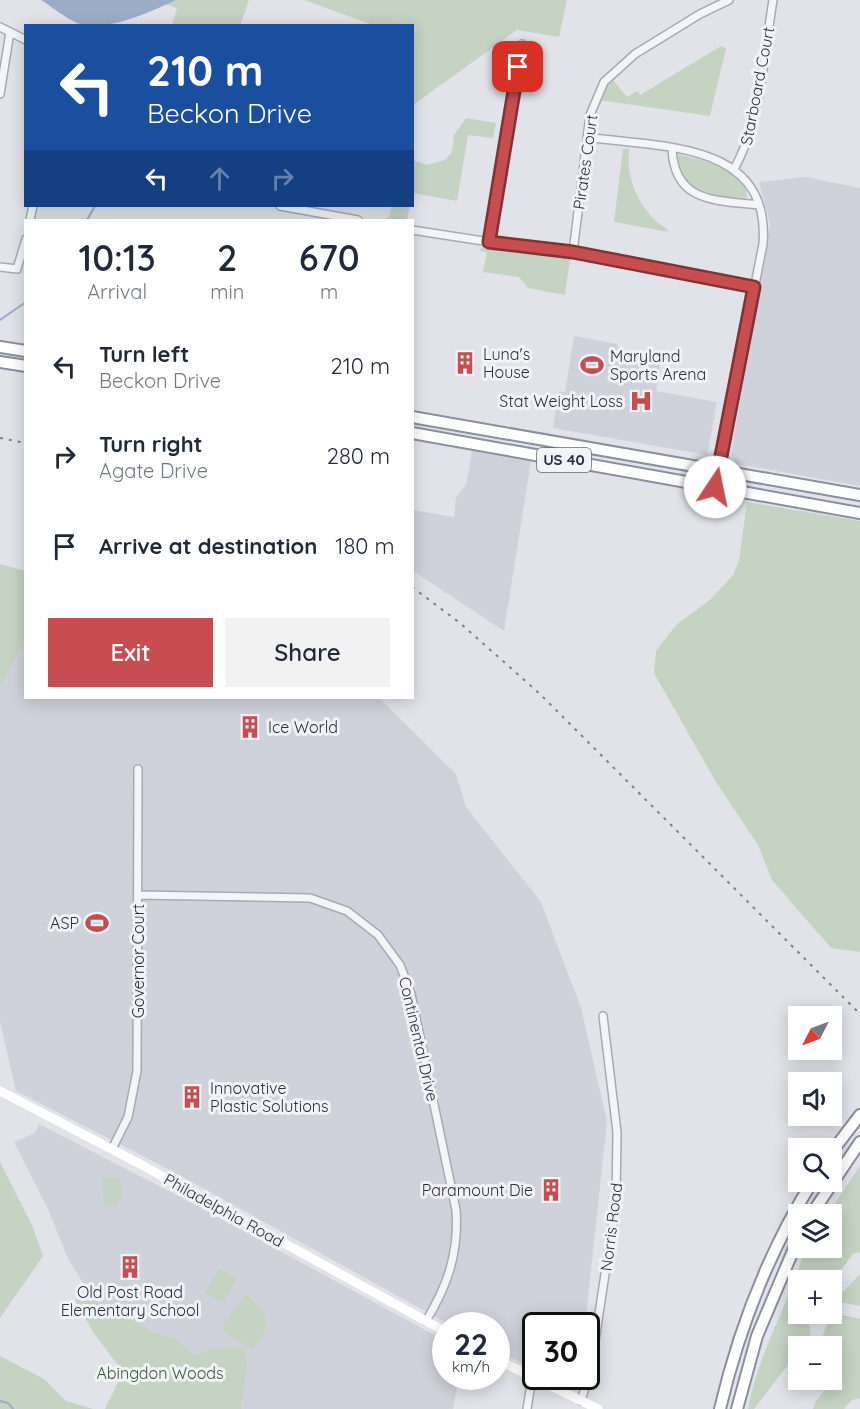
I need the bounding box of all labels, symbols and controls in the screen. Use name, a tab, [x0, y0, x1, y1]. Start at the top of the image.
street label: Starboard Court	[736, 25, 778, 147]
pin	[492, 41, 543, 92]
text: 210 m	[147, 44, 264, 97]
icon: left	[48, 48, 126, 126]
icon: arrive	[501, 50, 534, 83]
text: Beckon Drive	[147, 96, 312, 130]
street label: Pirates Court	[568, 113, 602, 211]
icon: left	[140, 162, 173, 195]
icon: ahead	[203, 162, 236, 195]
icon: right	[266, 162, 299, 195]
text: 10:13	[78, 235, 156, 280]
text: 2	[217, 235, 237, 280]
text: 670	[299, 235, 360, 280]
text: Arrival	[87, 279, 147, 304]
text: min	[210, 279, 244, 304]
text: m	[320, 279, 338, 304]
text: Turn left	[99, 340, 189, 368]
place label: Luna's House	[483, 344, 530, 382]
place label: Maryland Sports Arena	[610, 346, 706, 384]
icon: left	[48, 350, 81, 383]
building icon: Luna's House	[452, 350, 478, 376]
text: 210 m	[331, 352, 390, 380]
sports icon: Maryland Sports Arena	[579, 352, 605, 378]
text: Beckon Drive	[99, 368, 221, 393]
hospital icon: Stat Weight Loss	[628, 388, 654, 414]
place label: Stat Weight Loss	[499, 391, 623, 411]
text: Turn right	[99, 430, 203, 458]
icon: right	[48, 440, 81, 473]
text: 280 m	[327, 442, 390, 470]
road number: US 40	[537, 448, 591, 472]
position arrow	[683, 455, 747, 519]
text: Agate Drive	[99, 458, 208, 483]
icon: arrive	[48, 530, 81, 563]
text: Arrive at destination	[99, 532, 317, 560]
text: 180 m	[335, 532, 394, 560]
button: Exit	[48, 618, 213, 687]
button: Share	[225, 618, 390, 687]
building icon: Ice World	[237, 714, 263, 740]
place label: Ice World	[268, 717, 338, 737]
street label: Governor Court	[128, 904, 148, 1018]
sports icon: ASP	[84, 910, 110, 936]
place label: ASP	[50, 913, 79, 933]
street label: Continental Drive	[395, 975, 443, 1103]
north arrow	[788, 1006, 842, 1060]
map controls	[788, 1006, 842, 1390]
button: sound	[788, 1072, 842, 1126]
place label: Innovative Plastic Solutions	[210, 1078, 329, 1116]
building icon: Innovative Plastic Solutions	[179, 1084, 205, 1110]
button: search	[788, 1138, 842, 1192]
street label: Philadelphia Road	[161, 1169, 287, 1251]
building icon: Paramount Die	[538, 1177, 564, 1203]
place label: Paramount Die	[422, 1180, 533, 1200]
street label: Norris Road	[596, 1182, 626, 1272]
button: layers	[788, 1204, 842, 1258]
building icon: Old Post Road Elementary School	[117, 1254, 143, 1280]
button: +	[788, 1270, 842, 1324]
place label: Old Post Road Elementary School	[61, 1282, 199, 1320]
speed limit sign: 30	[522, 1312, 600, 1390]
text: 22	[454, 1325, 488, 1363]
button: −	[788, 1336, 842, 1390]
text: km/h	[452, 1357, 490, 1376]
park label: Abingdon Woods	[96, 1363, 224, 1383]

